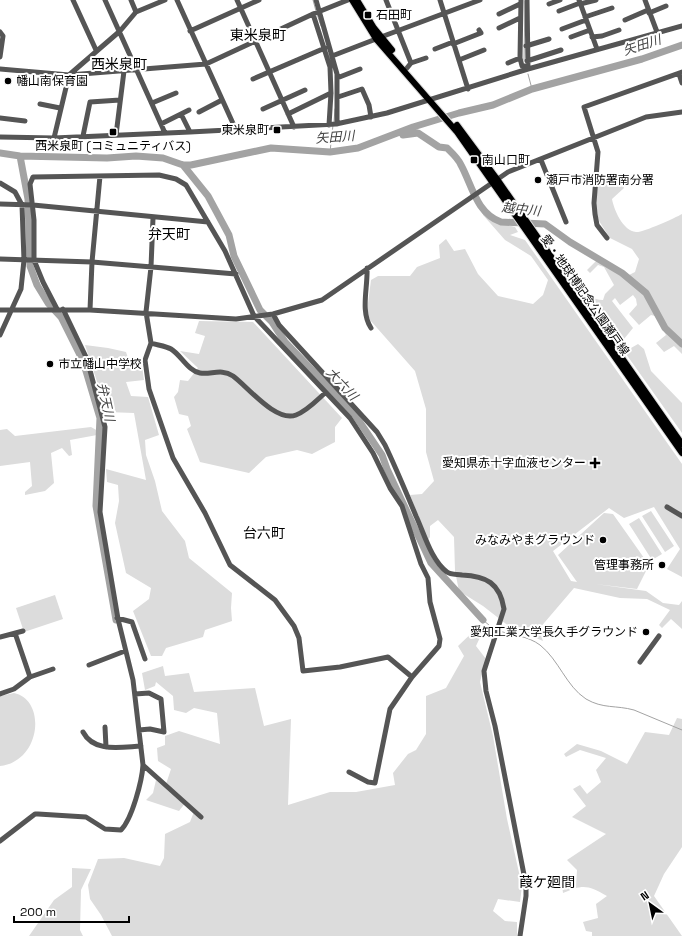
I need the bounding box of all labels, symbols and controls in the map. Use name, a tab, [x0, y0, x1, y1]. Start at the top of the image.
place label: 石田町	[376, 7, 412, 23]
marker: 石田町	[363, 10, 373, 20]
district label: 東米泉町	[230, 26, 286, 44]
water label: 矢田川	[621, 30, 665, 59]
district label: 西米泉町	[91, 55, 147, 73]
place label: 幡山南保育園	[16, 73, 88, 89]
marker: 幡山南保育園	[3, 76, 13, 86]
place label: 東米泉町	[221, 122, 269, 138]
marker: 東米泉町	[272, 125, 282, 135]
marker: 西米泉町 (コミュニティバス)	[108, 127, 118, 137]
water label: 矢田川	[315, 127, 357, 147]
place label: 西米泉町 (コミュニティバス)	[35, 138, 191, 154]
place label: 南山口町	[482, 152, 530, 168]
marker: 南山口町	[469, 155, 479, 165]
place label: 瀬戸市消防署南分署	[546, 172, 654, 188]
marker: 瀬戸市消防署南分署	[533, 175, 543, 185]
water label: 越中川	[501, 199, 543, 220]
district label: 弁天町	[148, 225, 190, 243]
street label: 愛・地球博記念公園瀬戸線	[537, 231, 633, 359]
place label: 市立幡山中学校	[58, 356, 142, 372]
marker: 市立幡山中学校	[45, 359, 55, 369]
water label: 大六川	[322, 364, 363, 406]
water label: 弁天川	[94, 381, 119, 425]
place label: 愛知県赤十字血液センター	[442, 455, 586, 471]
marker: 愛知県赤十字血液センター	[589, 457, 601, 469]
district label: 台六町	[243, 524, 285, 542]
place label: みなみやまグラウンド	[475, 532, 595, 548]
marker: みなみやまグラウンド	[598, 535, 608, 545]
place label: 管理事務所	[594, 557, 654, 573]
marker: 管理事務所	[657, 560, 667, 570]
place label: 愛知工業大学長久手グラウンド	[470, 624, 638, 640]
marker: 愛知工業大学長久手グラウンド	[641, 627, 651, 637]
district label: 葭ケ廻間	[519, 873, 575, 891]
north arrow	[630, 884, 670, 924]
text: N	[638, 888, 651, 903]
scale bar	[14, 898, 129, 924]
text: 200 m	[20, 904, 56, 920]

